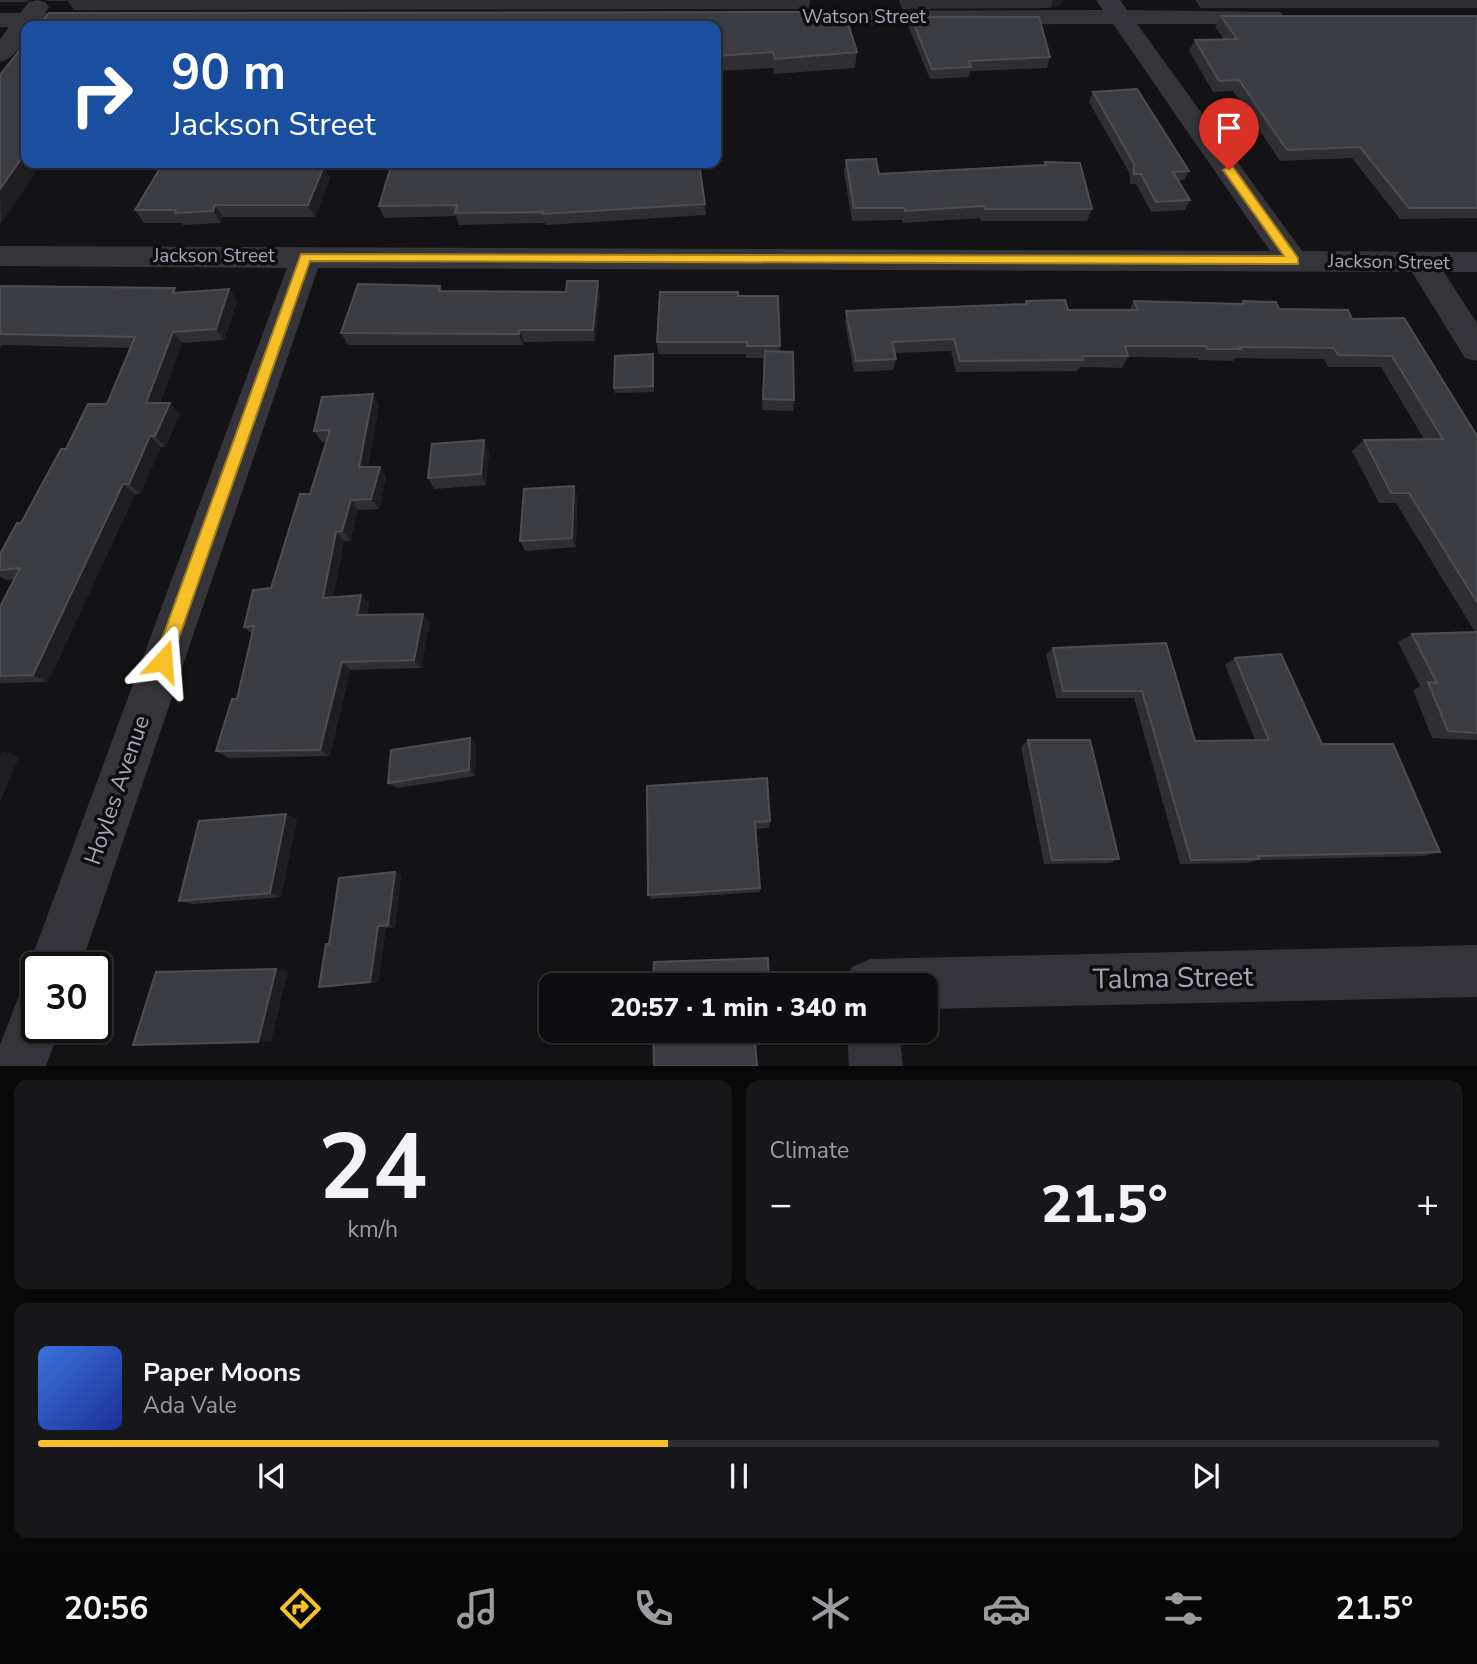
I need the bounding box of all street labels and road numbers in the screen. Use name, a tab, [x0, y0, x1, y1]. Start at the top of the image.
street label: Watson Street	[802, 4, 926, 30]
street label: Jackson Street	[152, 243, 275, 269]
street label: Jackson Street	[1327, 248, 1450, 276]
street label: Hoyles Avenue	[77, 711, 157, 869]
street label: Talma Street	[1093, 958, 1254, 998]

